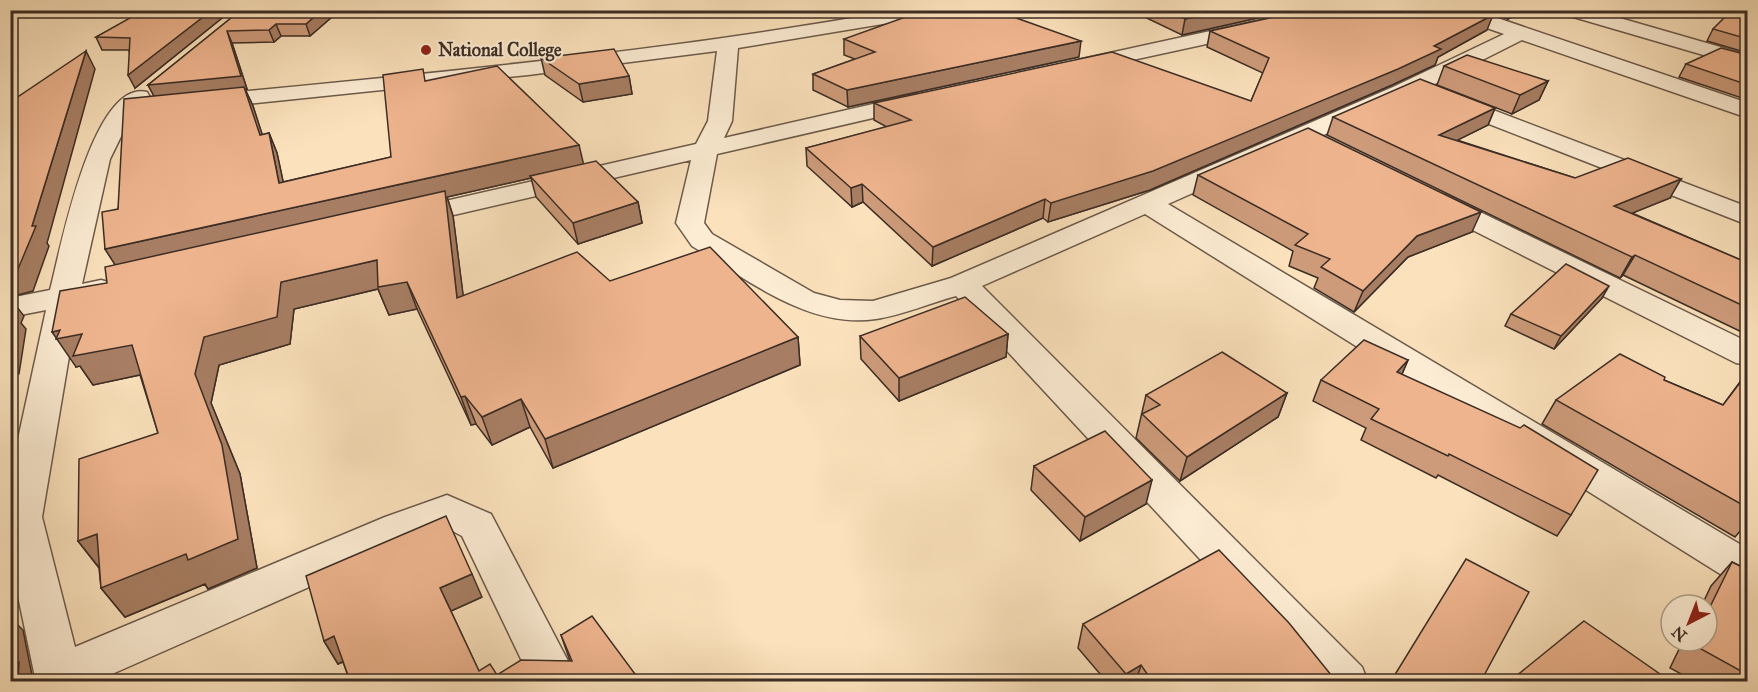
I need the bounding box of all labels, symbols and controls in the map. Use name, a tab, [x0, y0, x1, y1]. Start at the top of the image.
place label: National College	[438, 39, 562, 62]
marker: National College	[419, 43, 433, 57]
north arrow	[1659, 593, 1719, 653]
text: N	[1668, 622, 1691, 645]

